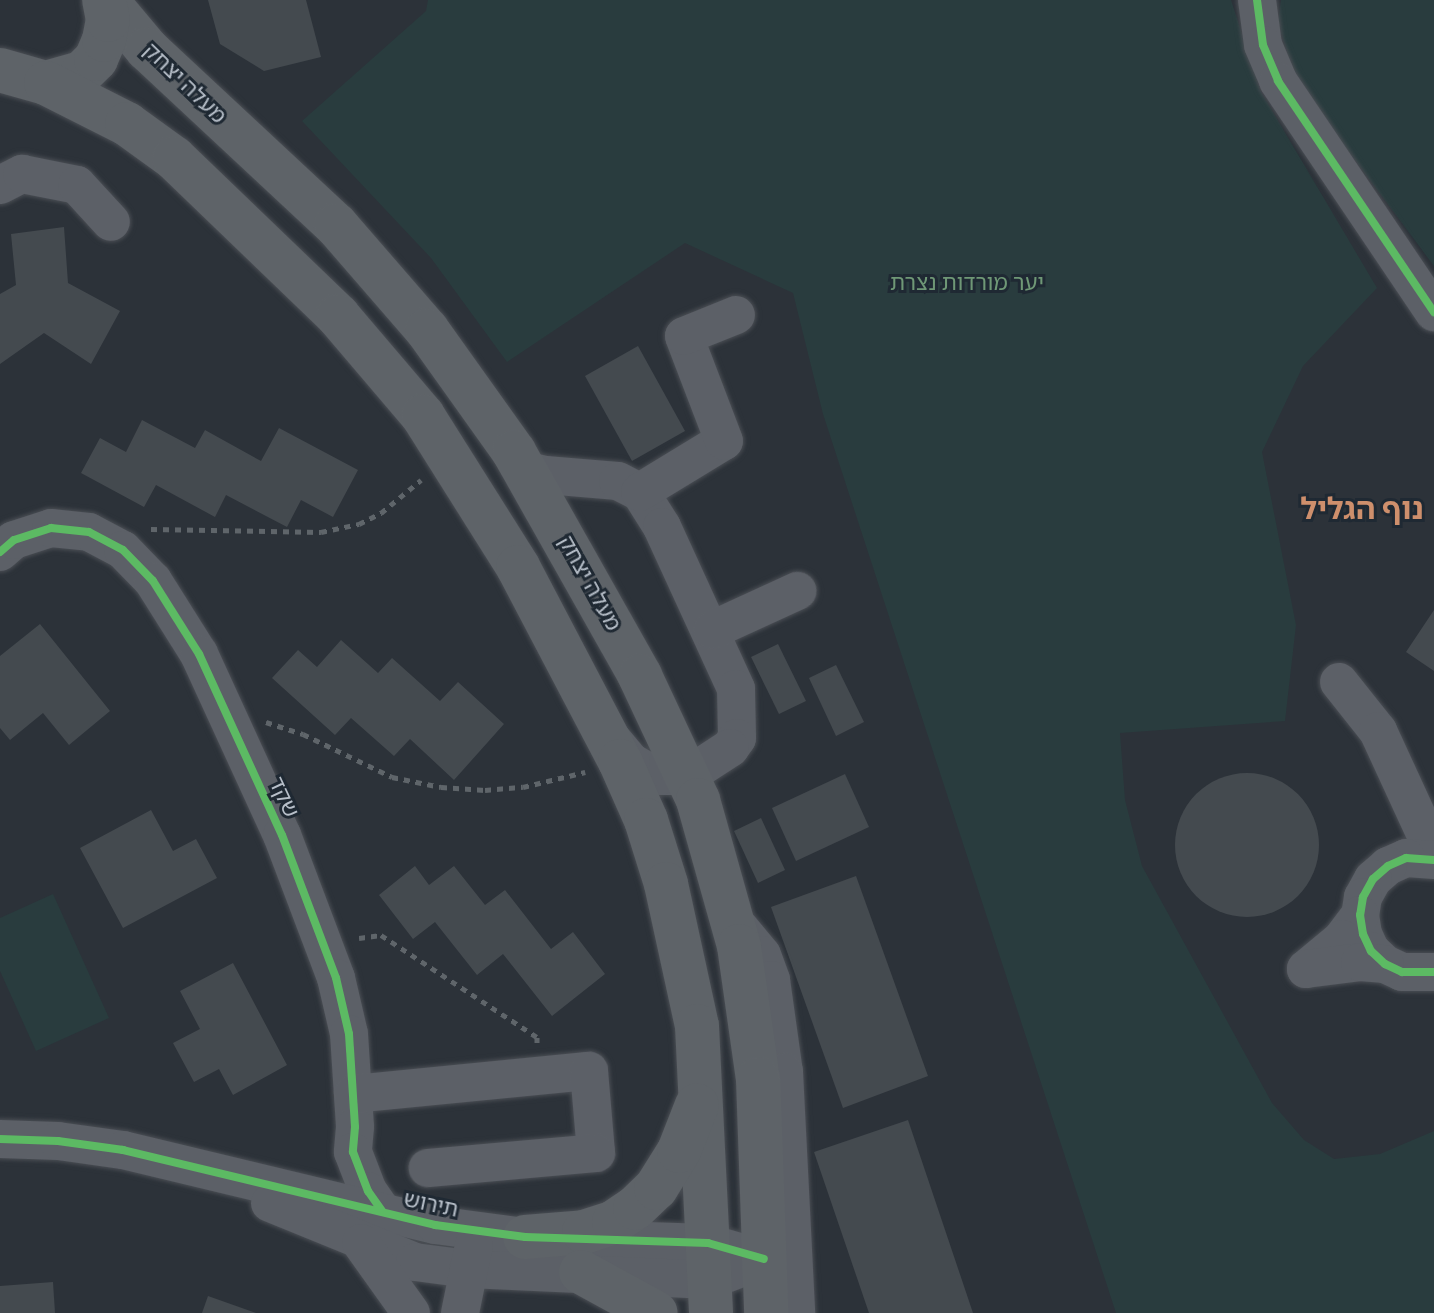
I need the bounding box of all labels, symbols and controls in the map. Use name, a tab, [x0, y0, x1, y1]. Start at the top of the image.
street label: מעלה יצחק	[138, 37, 232, 129]
park label: יער מורדות נצרת	[890, 270, 1044, 296]
district label: נוף הגליל	[1300, 491, 1424, 527]
street label: מעלה יצחק	[553, 531, 627, 635]
street label: שקד	[263, 772, 305, 822]
street label: תירוש	[401, 1185, 461, 1223]

